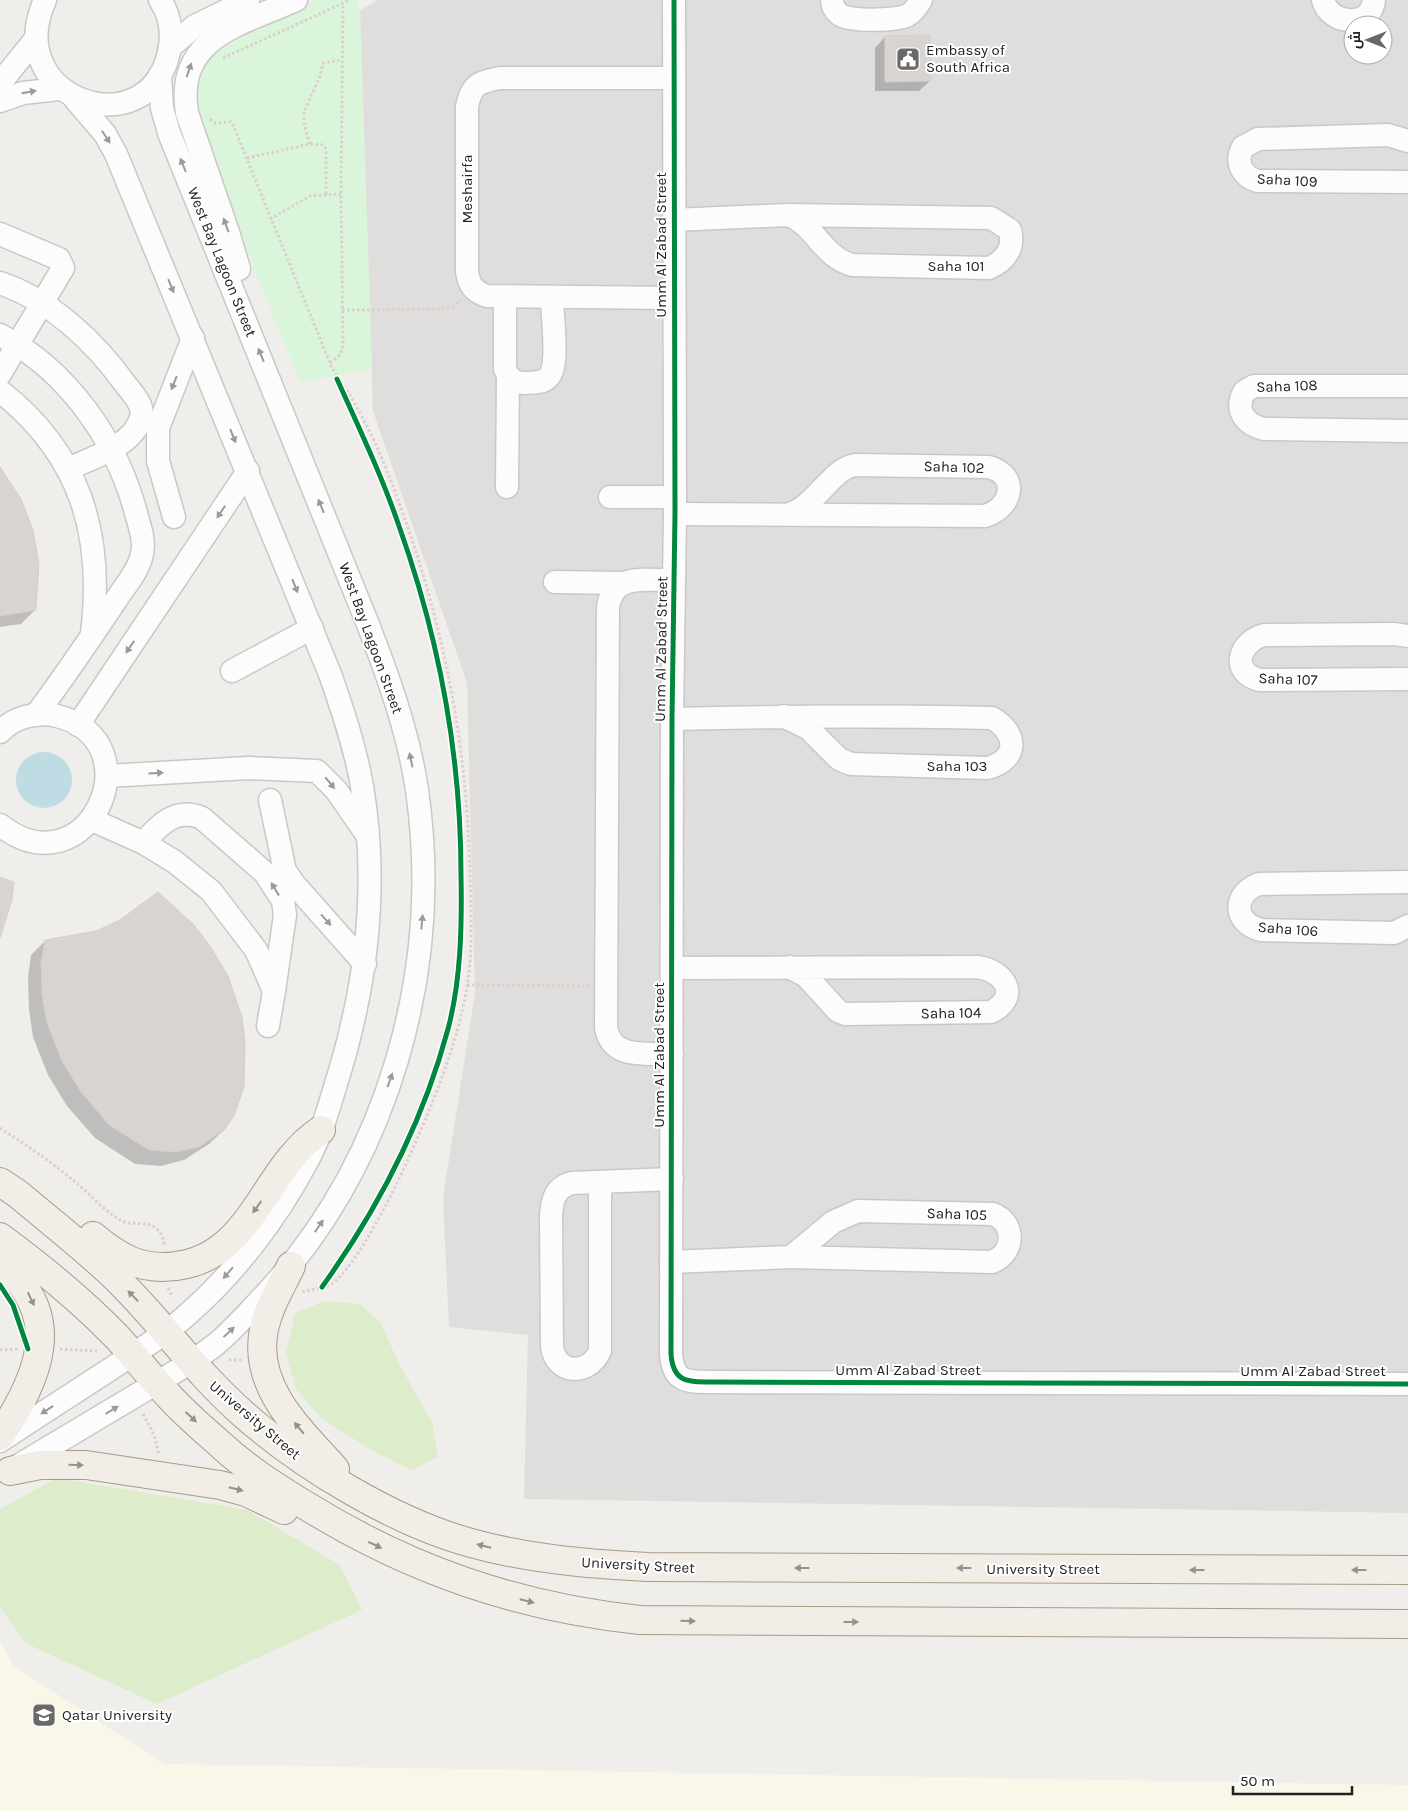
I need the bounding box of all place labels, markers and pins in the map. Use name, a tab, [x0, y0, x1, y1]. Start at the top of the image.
place label: Embassy of South Africa	[926, 41, 1010, 76]
public building icon: Embassy of South Africa	[895, 46, 921, 72]
school or university icon: Qatar University	[31, 1702, 57, 1728]
place label: Qatar University	[62, 1706, 172, 1724]

